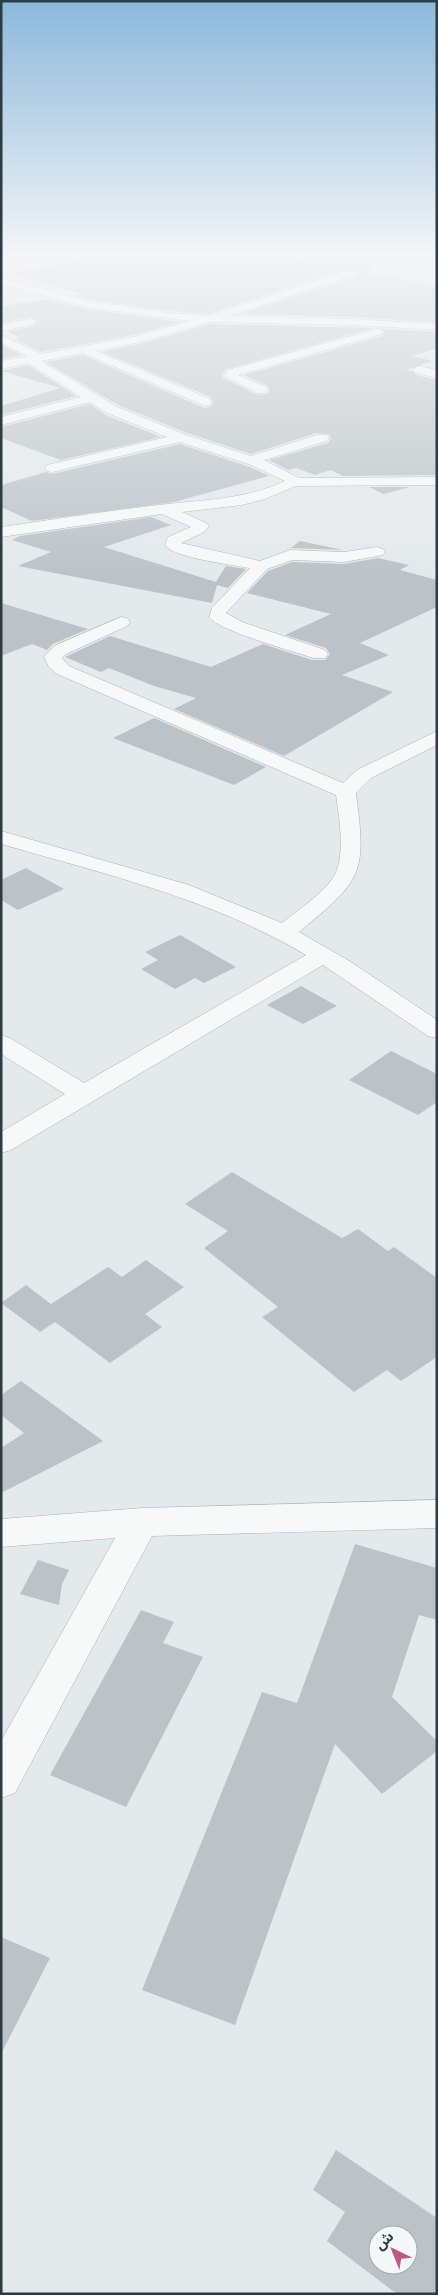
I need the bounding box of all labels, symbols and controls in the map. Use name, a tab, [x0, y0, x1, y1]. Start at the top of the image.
north arrow	[368, 2225, 418, 2275]
text: ش	[371, 2227, 397, 2253]

